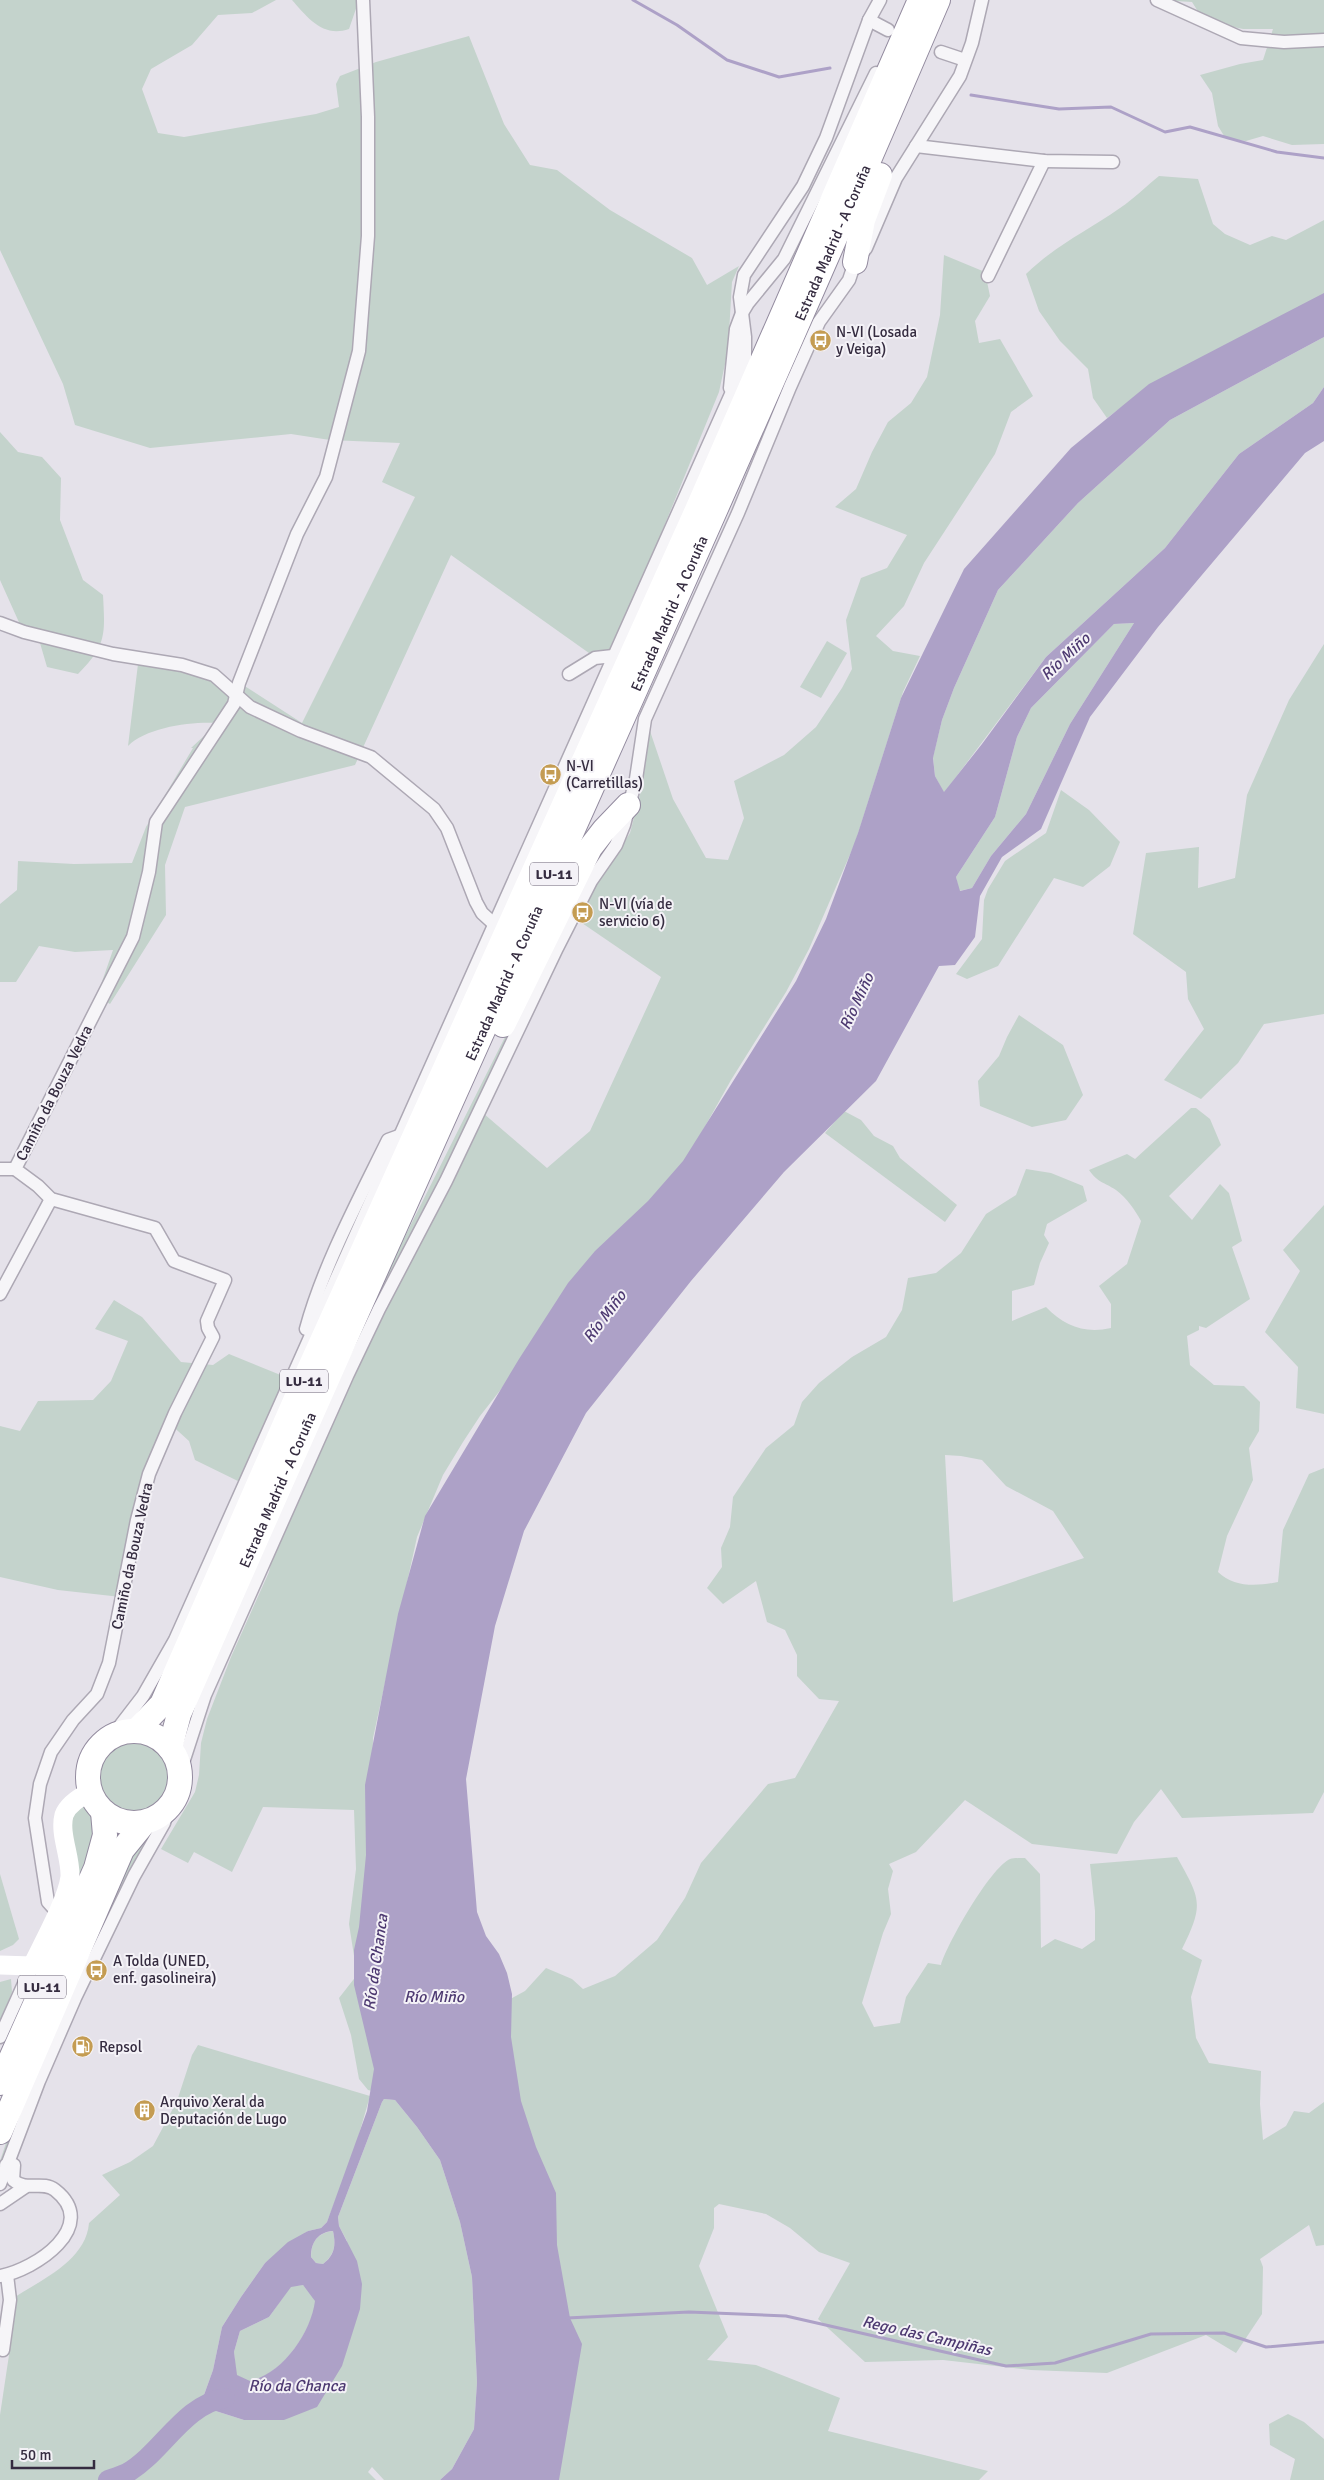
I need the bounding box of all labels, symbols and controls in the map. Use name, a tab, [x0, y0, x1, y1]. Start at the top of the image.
street label: Estrada Madrid - A Coruña	[791, 162, 875, 324]
place label: N-VI (Losada y Veiga)	[836, 323, 917, 358]
bus stop icon: N-VI (Losada y Veiga)	[808, 329, 832, 353]
street label: Estrada Madrid - A Coruña	[627, 533, 712, 694]
water label: Río Miño	[1037, 628, 1095, 685]
place label: N-VI (Carretillas)	[566, 757, 643, 792]
bus stop icon: N-VI (Carretillas)	[538, 763, 562, 787]
road number: LU-11	[530, 862, 578, 886]
place label: N-VI (vía de servicio 6)	[599, 895, 673, 930]
bus stop icon: N-VI (vía de servicio 6)	[571, 901, 595, 925]
street label: Estrada Madrid - A Coruña	[462, 903, 547, 1064]
water label: Río Miño	[835, 969, 879, 1033]
street label: Camiño da Bouza Vedra	[12, 1022, 96, 1164]
water label: Río Miño	[579, 1286, 631, 1347]
road number: LU-11	[280, 1370, 328, 1392]
street label: Estrada Madrid - A Coruña	[236, 1409, 320, 1571]
street label: Camiño da Bouza Vedra	[108, 1481, 156, 1631]
water label: Río da Chanca	[359, 1912, 393, 2011]
place label: A Tolda (UNED, enf. gasolineira)	[113, 1952, 217, 1987]
bus stop icon: A Tolda (UNED, enf. gasolineira)	[85, 1958, 109, 1982]
road number: LU-11	[18, 1975, 66, 1998]
water label: Río Miño	[404, 1987, 465, 2007]
fuel station icon: Repsol	[71, 2035, 95, 2059]
place label: Repsol	[99, 2038, 142, 2056]
place label: Arquivo Xeral da Deputación de Lugo	[160, 2093, 287, 2128]
building icon: Arquivo Xeral da Deputación de Lugo	[132, 2099, 156, 2123]
water label: Rego das Campiñas	[860, 2311, 995, 2361]
water label: Río da Chanca	[249, 2376, 346, 2396]
scale bar	[12, 2438, 95, 2470]
text: 50 m	[20, 2446, 51, 2464]

